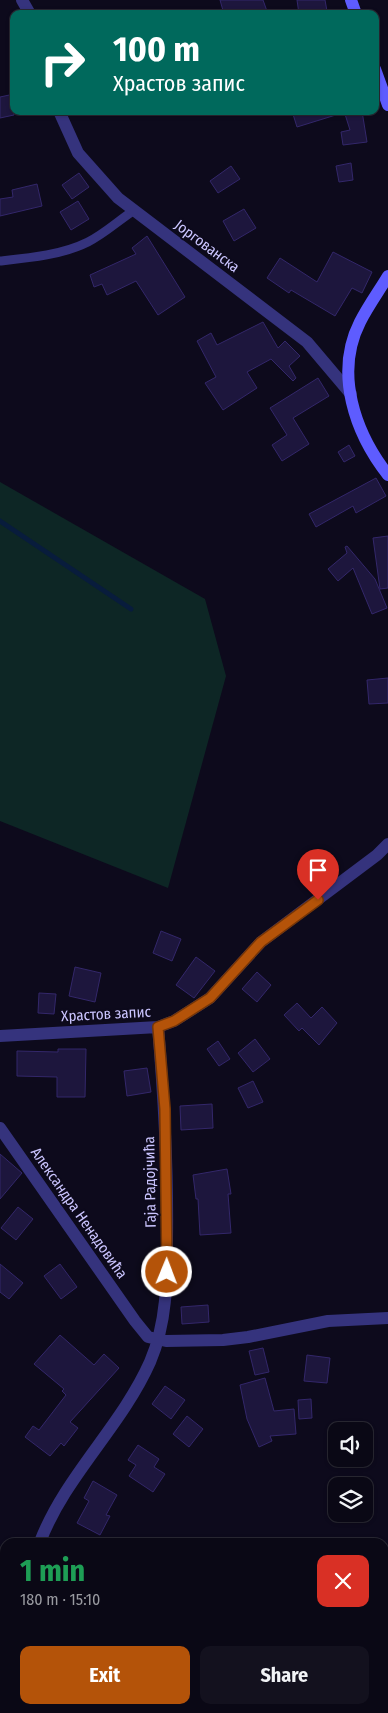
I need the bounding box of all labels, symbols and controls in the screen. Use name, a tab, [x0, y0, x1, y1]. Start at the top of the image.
text: 100 m	[113, 28, 200, 70]
icon: right	[30, 30, 95, 95]
text: Храстов запис	[113, 70, 245, 97]
street label: Јоргованска	[171, 216, 243, 276]
pin	[297, 849, 339, 900]
icon: arrive	[304, 856, 332, 884]
street label: Храстов запис	[61, 1003, 152, 1025]
street label: Гаја Радојчића	[140, 1136, 160, 1228]
street label: Александра Ненадовића	[27, 1144, 131, 1282]
position arrow	[140, 1245, 192, 1297]
map controls	[328, 1422, 373, 1522]
button: sound	[328, 1422, 373, 1467]
button: layers	[328, 1477, 373, 1522]
text: 1 min	[20, 1553, 85, 1589]
button: close	[317, 1555, 369, 1607]
text: 180 m · 15:10	[20, 1590, 100, 1609]
button: Exit	[20, 1646, 190, 1704]
button: Share	[200, 1646, 369, 1704]

